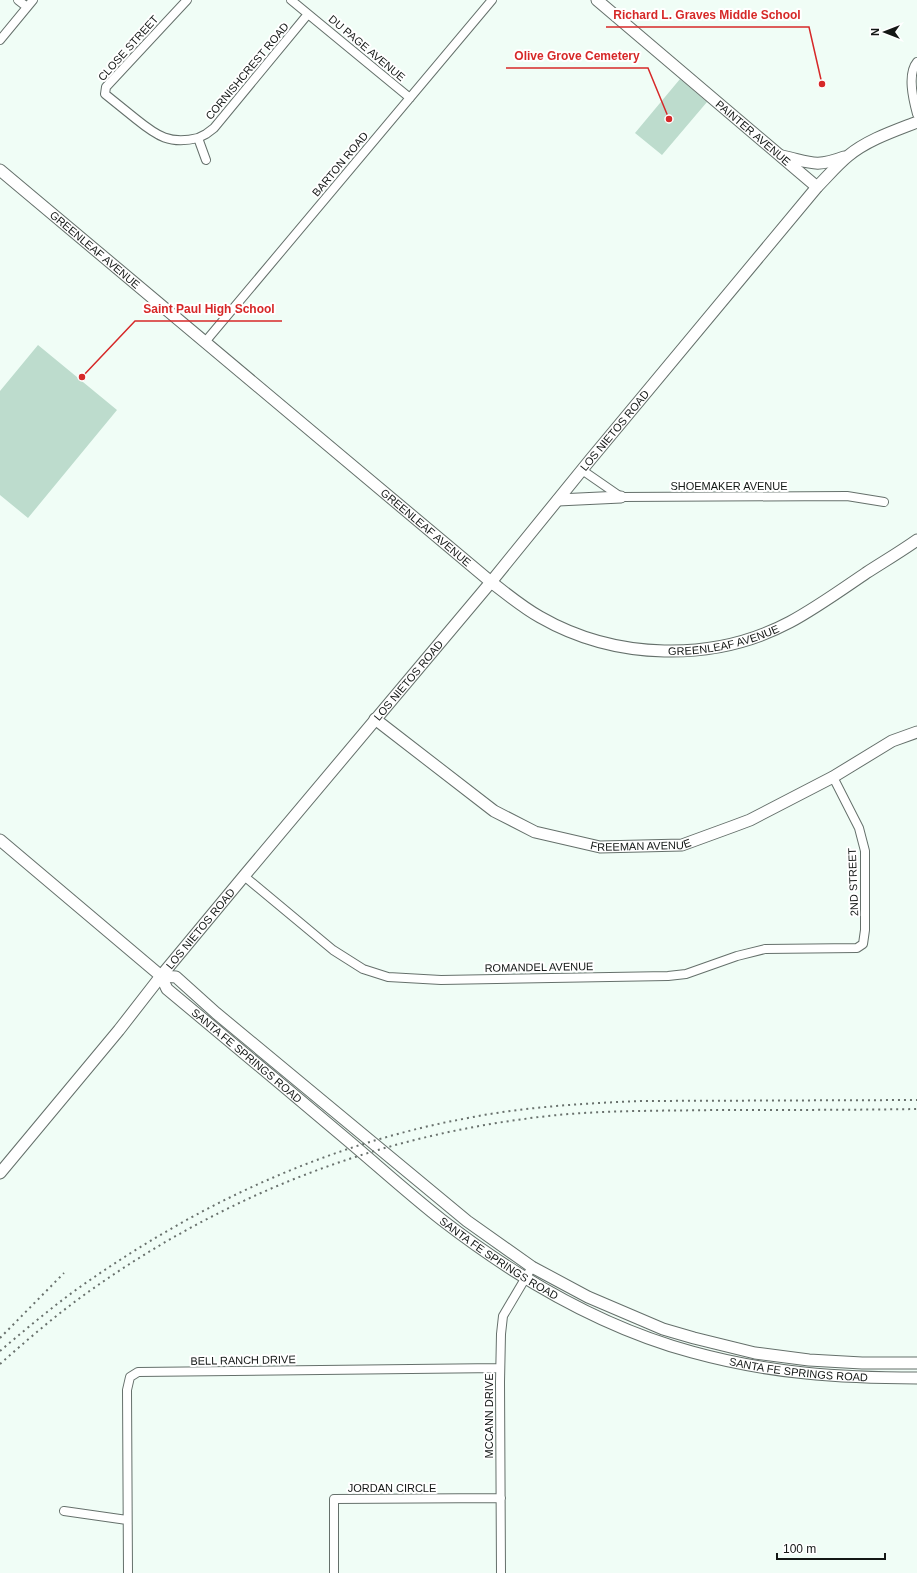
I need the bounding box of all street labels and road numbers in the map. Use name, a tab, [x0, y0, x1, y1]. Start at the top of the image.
street label: CLOSE STREET	[96, 13, 161, 83]
street label: DU PAGE AVENUE	[327, 13, 407, 83]
street label: CORNISHCREST ROAD	[203, 20, 291, 122]
street label: PAINTER AVENUE	[714, 98, 793, 168]
street label: BARTON ROAD	[310, 129, 370, 199]
street label: GREENLEAF AVENUE	[48, 209, 142, 291]
street label: LOS NIETOS ROAD	[578, 388, 651, 473]
street label: SHOEMAKER AVENUE	[670, 480, 788, 492]
street label: GREENLEAF AVENUE	[379, 486, 473, 569]
street label: GREENLEAF AVENUE	[668, 622, 781, 657]
street label: LOS NIETOS ROAD	[371, 638, 445, 723]
street label: FREEMAN AVENUE	[589, 836, 693, 853]
street label: 2ND STREET	[846, 847, 860, 916]
street label: LOS NIETOS ROAD	[164, 886, 237, 971]
street label: ROMANDEL AVENUE	[484, 960, 594, 974]
street label: SANTA FE SPRINGS ROAD	[189, 1006, 304, 1105]
street label: SANTA FE SPRINGS ROAD	[437, 1215, 560, 1302]
street label: BELL RANCH DRIVE	[190, 1353, 296, 1367]
street label: SANTA FE SPRINGS ROAD	[728, 1355, 868, 1383]
street label: MCCANN DRIVE	[483, 1374, 495, 1458]
street label: JORDAN CIRCLE	[348, 1482, 436, 1494]

